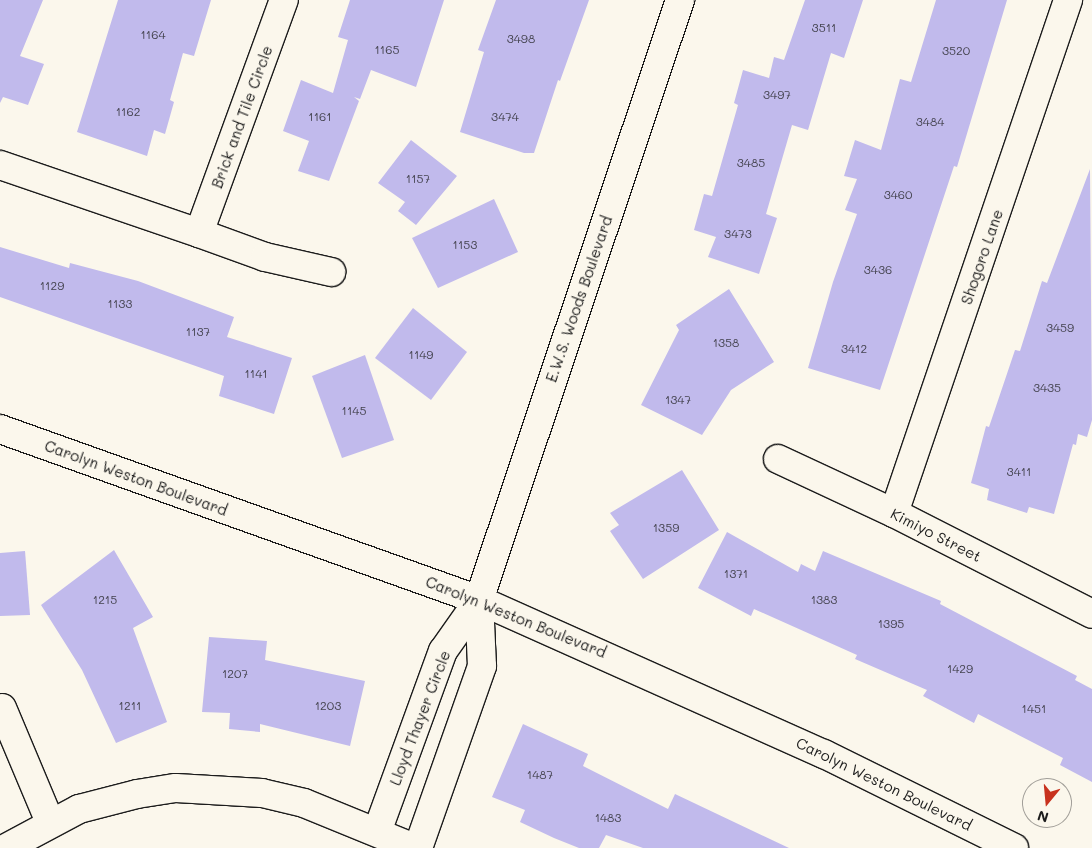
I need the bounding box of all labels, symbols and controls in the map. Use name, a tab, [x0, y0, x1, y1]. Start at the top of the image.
house number: 3511	[812, 21, 836, 35]
house number: 1164	[140, 28, 166, 42]
house number: 3498	[507, 32, 535, 46]
street label: Brick and Tile Circle	[208, 43, 276, 191]
house number: 1165	[375, 43, 399, 57]
house number: 3520	[942, 44, 970, 58]
house number: 3497	[763, 88, 791, 102]
house number: 1162	[116, 105, 140, 119]
house number: 1161	[308, 110, 332, 124]
house number: 3474	[491, 110, 519, 124]
house number: 3484	[916, 115, 944, 129]
house number: 3485	[737, 156, 765, 170]
house number: 1157	[406, 172, 430, 186]
house number: 3460	[884, 188, 912, 202]
street label: Shogoro Lane	[957, 207, 1007, 307]
street label: E.W.S. Woods Boulevard	[542, 213, 616, 385]
house number: 3473	[724, 227, 752, 241]
house number: 1153	[453, 238, 477, 252]
house number: 3436	[864, 263, 892, 277]
house number: 1129	[40, 279, 64, 293]
house number: 1133	[108, 297, 132, 311]
house number: 3459	[1046, 321, 1074, 335]
house number: 1137	[186, 325, 210, 339]
house number: 1358	[713, 336, 739, 350]
house number: 3412	[841, 342, 867, 356]
house number: 1149	[409, 348, 433, 362]
house number: 1141	[244, 367, 268, 381]
house number: 3435	[1033, 381, 1061, 395]
house number: 1347	[665, 393, 691, 407]
house number: 1145	[342, 404, 366, 418]
street label: Carolyn Weston Boulevard	[42, 436, 230, 520]
house number: 3411	[1007, 465, 1031, 479]
street label: Kimiyo Street	[888, 504, 984, 566]
house number: 1359	[653, 521, 679, 535]
house number: 1371	[724, 567, 748, 581]
street label: Carolyn Weston Boulevard	[423, 572, 609, 662]
house number: 1215	[93, 593, 117, 607]
house number: 1383	[811, 593, 837, 607]
house number: 1395	[878, 617, 904, 631]
street label: Lloyd Thayer Circle	[386, 648, 454, 788]
house number: 1429	[947, 662, 973, 676]
house number: 1207	[222, 667, 248, 681]
house number: 1211	[119, 699, 141, 713]
house number: 1203	[315, 699, 341, 713]
house number: 1451	[1022, 702, 1046, 716]
street label: Carolyn Weston Boulevard	[793, 734, 975, 834]
house number: 1487	[527, 768, 553, 782]
north arrow	[1022, 778, 1072, 828]
text: N	[1035, 806, 1051, 828]
house number: 1483	[595, 811, 621, 825]

